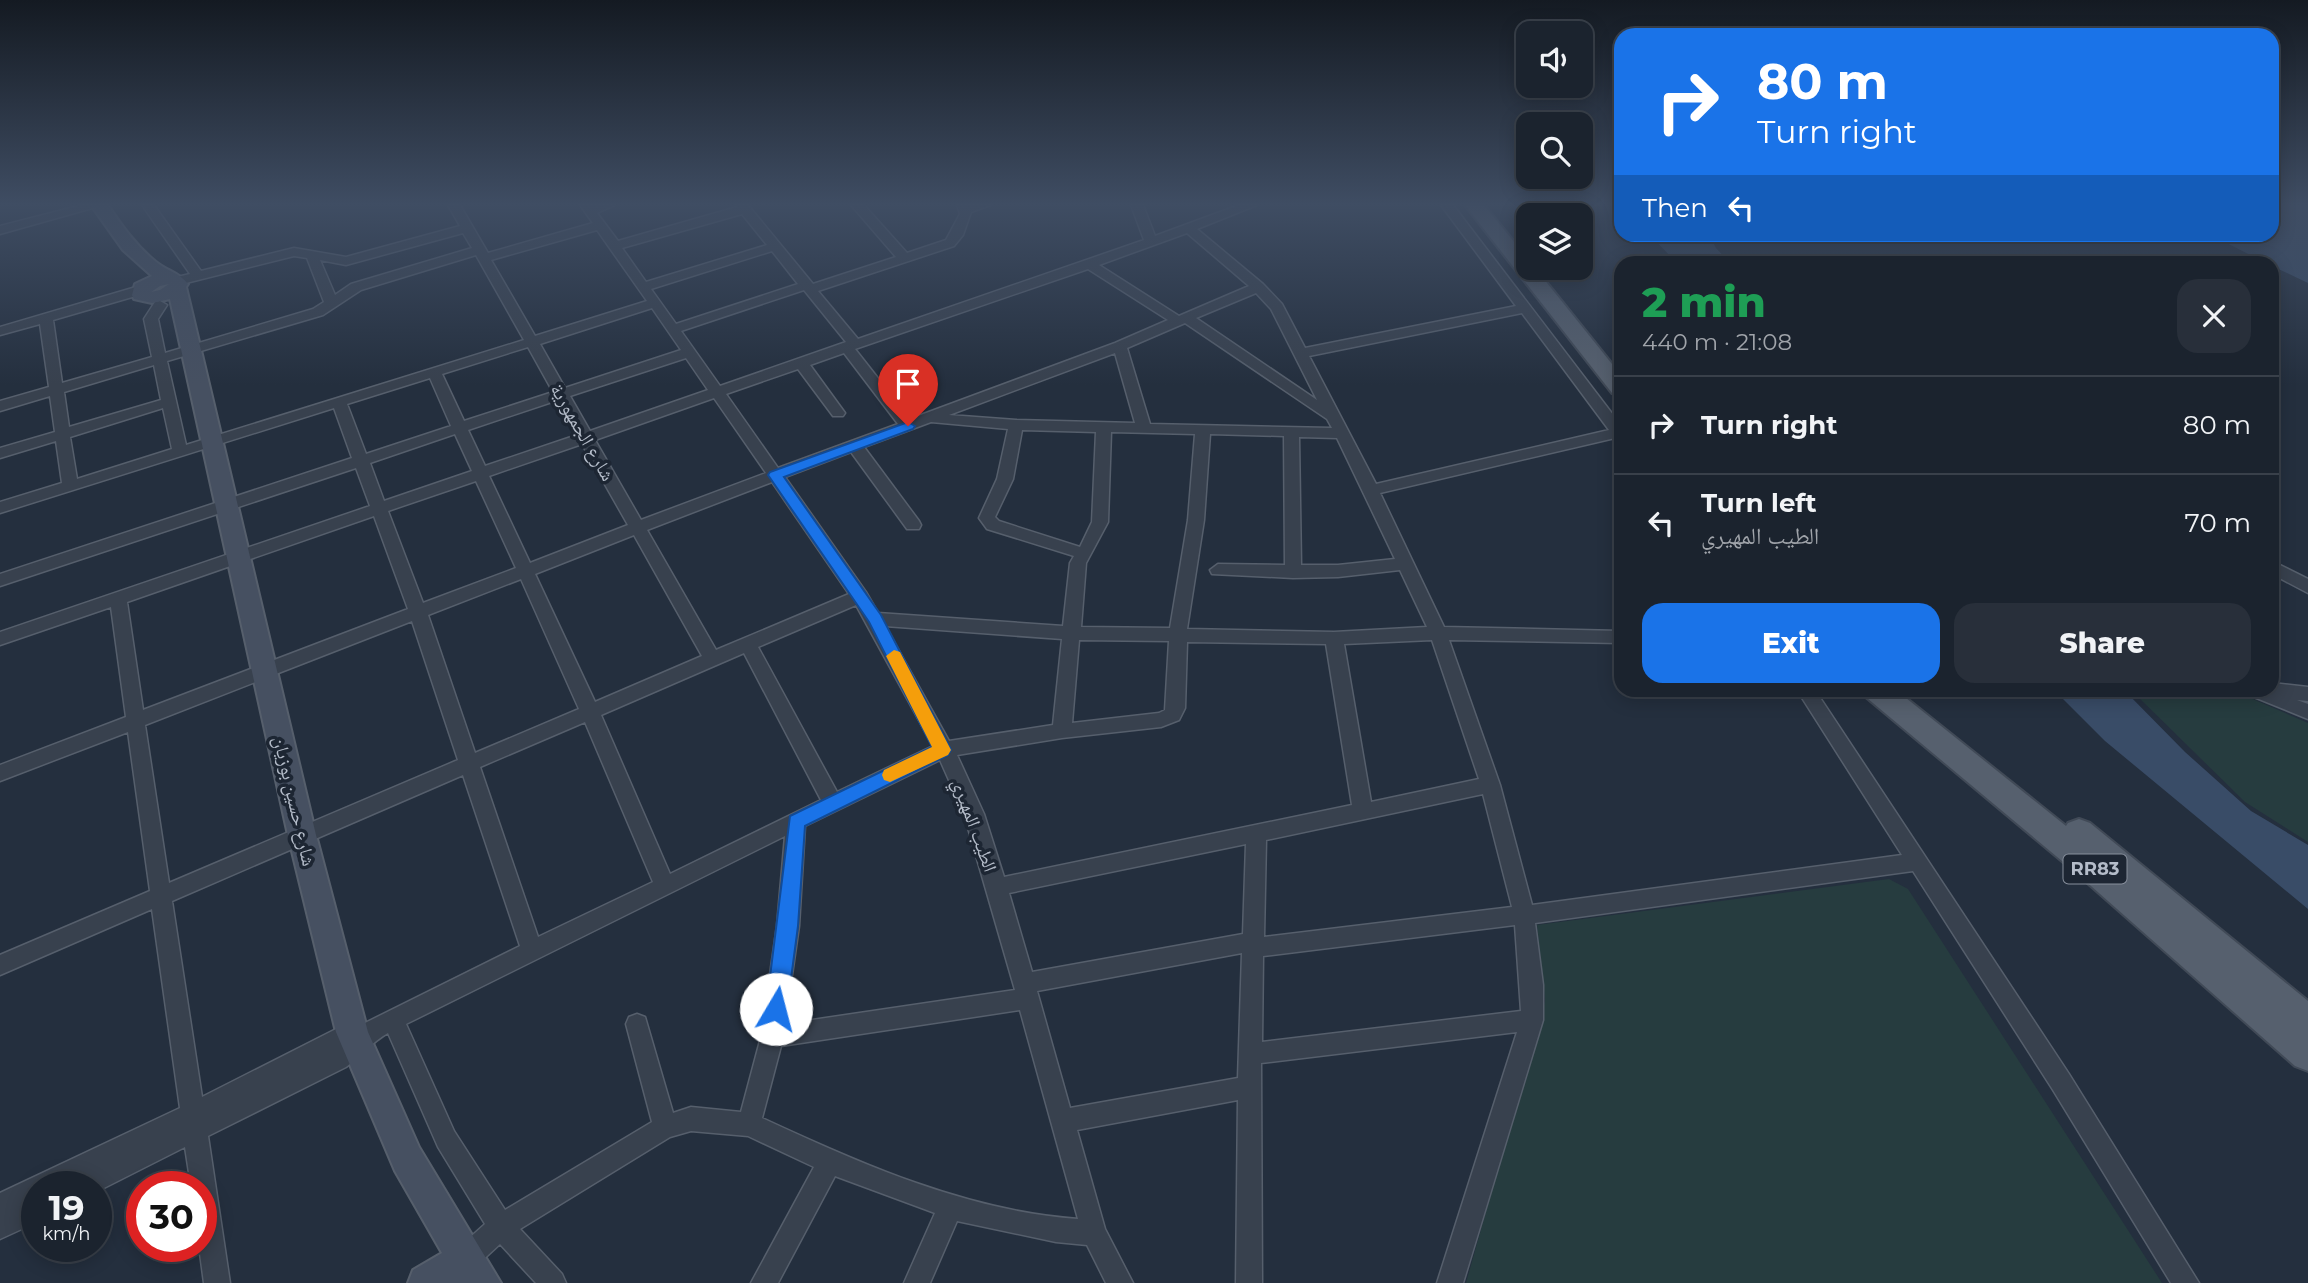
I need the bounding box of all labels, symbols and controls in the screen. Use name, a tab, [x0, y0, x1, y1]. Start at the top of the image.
map controls	[1516, 21, 1593, 280]
button: sound	[1516, 21, 1593, 98]
text: 80 m	[1757, 52, 1888, 111]
icon: right	[1642, 56, 1733, 147]
button: search	[1516, 112, 1593, 189]
text: Turn right	[1757, 112, 1917, 151]
icon: left	[1722, 189, 1760, 227]
text: Then	[1642, 192, 1708, 224]
button: layers	[1516, 203, 1593, 280]
text: 2 min	[1642, 276, 1766, 328]
button: close	[2177, 279, 2251, 353]
text: 440 m · 21:08	[1642, 328, 1792, 356]
pin	[878, 354, 938, 426]
icon: arrive	[889, 365, 927, 403]
street label: شارع الجمهورية	[545, 379, 620, 485]
icon: right	[1642, 406, 1680, 444]
text: Turn right	[1701, 409, 1837, 441]
text: 80 m	[2183, 409, 2251, 441]
text: Turn left	[1701, 487, 1817, 519]
icon: left	[1642, 504, 1680, 542]
text: 70 m	[2185, 507, 2251, 539]
text: الطيب المهيري	[1701, 522, 1819, 550]
button: Exit	[1642, 603, 1940, 683]
button: Share	[1954, 603, 2251, 683]
street label: شارع حسين بوزيان	[268, 734, 321, 868]
street label: الطيب المهيري	[943, 775, 1002, 876]
road number: RR83	[2064, 854, 2126, 884]
position arrow	[739, 972, 813, 1046]
speed limit sign: 30	[126, 1171, 217, 1262]
text: 19	[48, 1186, 85, 1229]
text: km/h	[42, 1223, 91, 1245]

